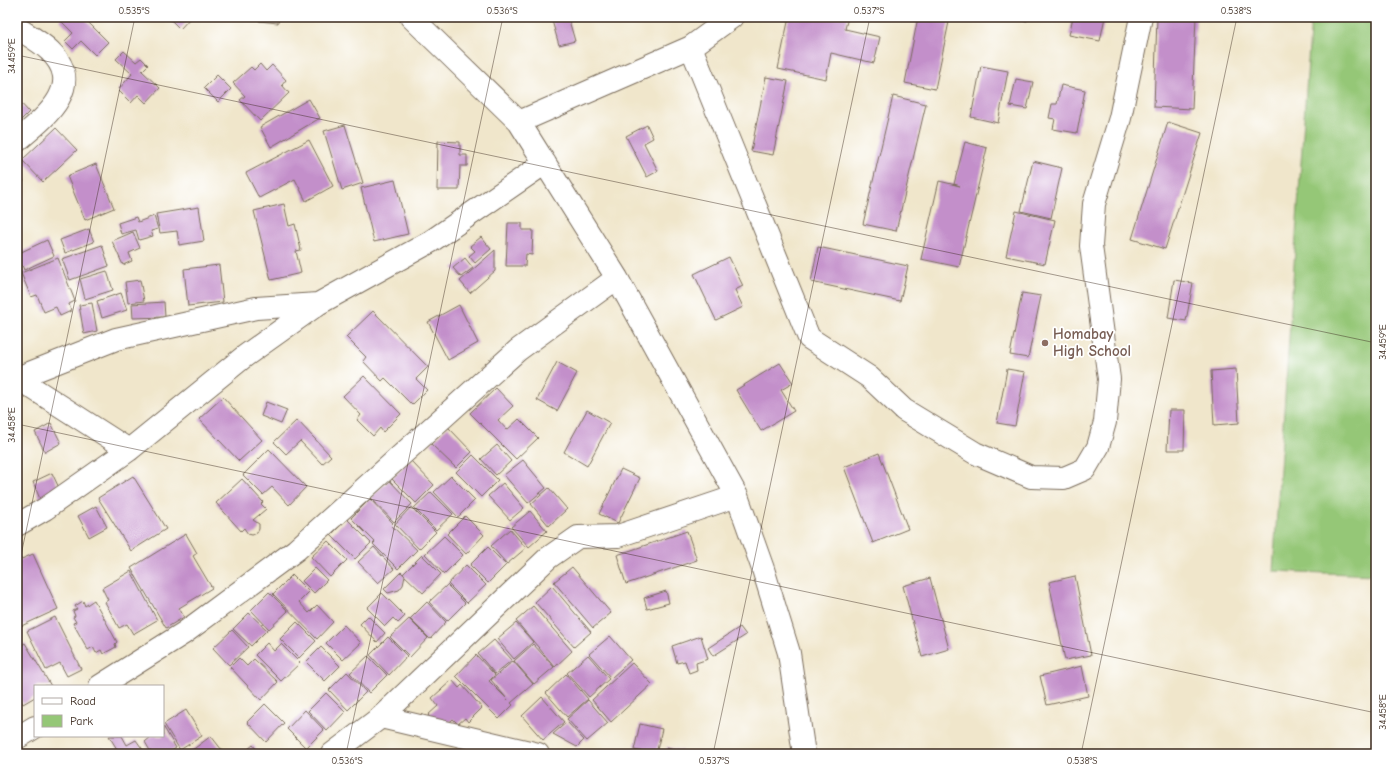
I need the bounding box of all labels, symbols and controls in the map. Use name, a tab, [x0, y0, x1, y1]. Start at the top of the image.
text: 0.535°S	[118, 5, 150, 17]
text: 0.536°S	[486, 5, 518, 17]
text: 0.537°S	[854, 5, 885, 17]
text: 0.538°S	[1220, 5, 1252, 17]
text: 34.459°E	[6, 38, 18, 74]
text: 34.459°E	[1377, 324, 1389, 360]
place label: Homabay High School	[1053, 325, 1131, 360]
marker: Homabay High School	[1040, 338, 1050, 348]
text: 34.458°E	[6, 407, 18, 443]
legend	[34, 685, 164, 737]
text: Road	[70, 694, 96, 708]
text: 34.458°E	[1377, 694, 1389, 730]
text: Park	[70, 714, 93, 728]
text: 0.536°S	[331, 755, 363, 767]
text: 0.537°S	[699, 755, 730, 767]
text: 0.538°S	[1066, 755, 1098, 767]

